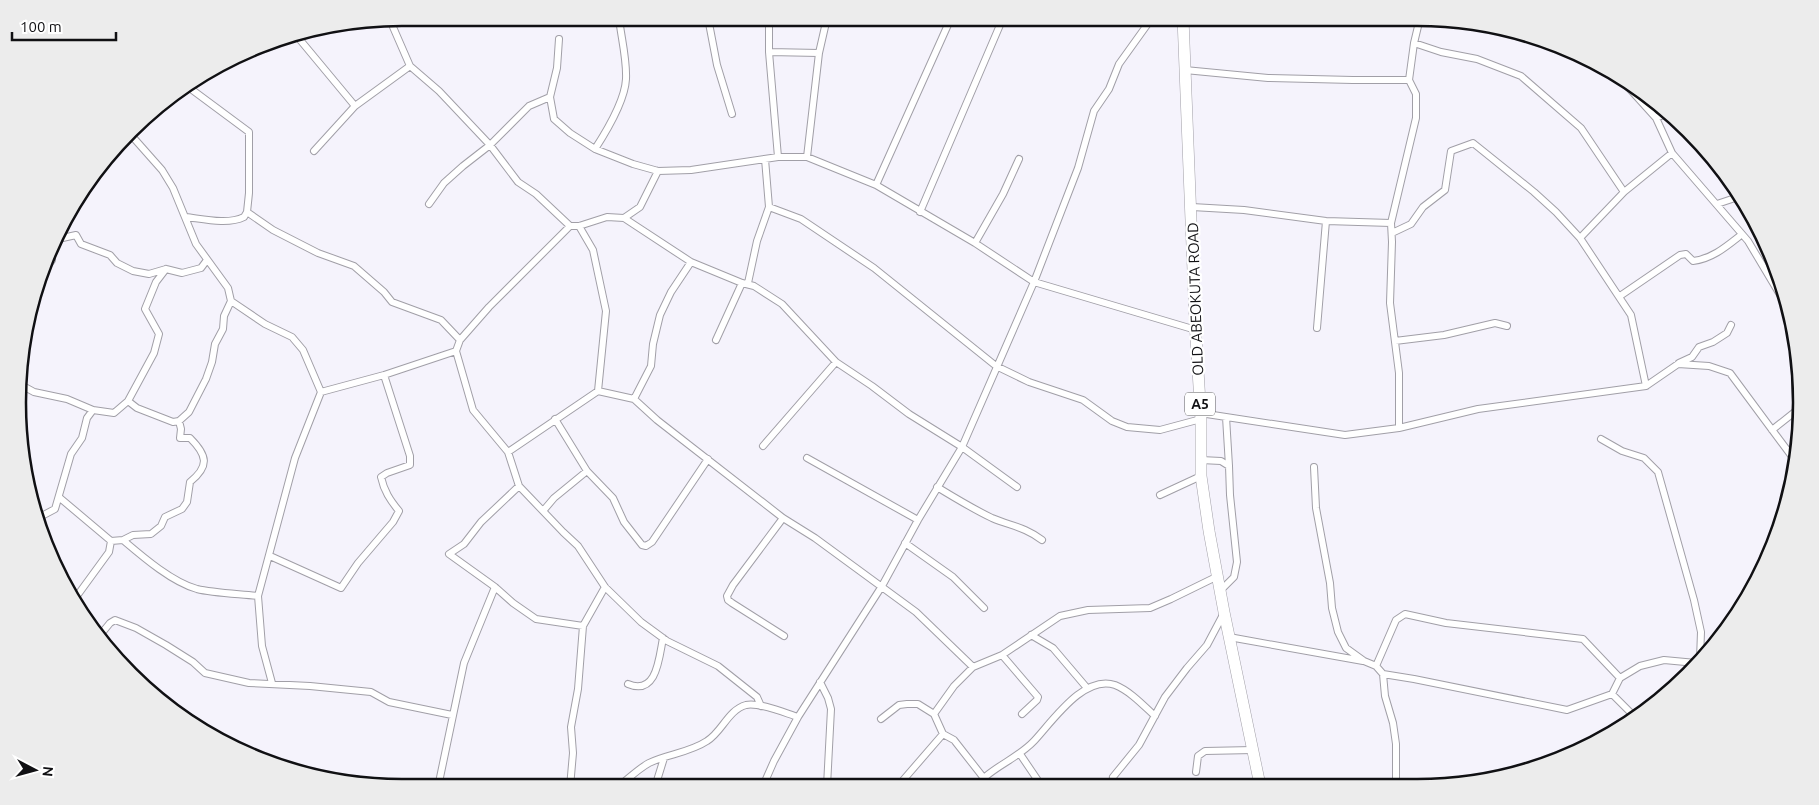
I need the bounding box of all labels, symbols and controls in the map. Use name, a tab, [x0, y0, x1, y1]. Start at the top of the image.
scale bar	[12, 10, 116, 42]
text: 100 m	[20, 18, 62, 35]
street label: OLD ABEOKUTA ROAD	[1184, 222, 1206, 376]
road number: A5	[1185, 392, 1215, 416]
north arrow	[10, 745, 60, 795]
text: N	[39, 765, 56, 777]

